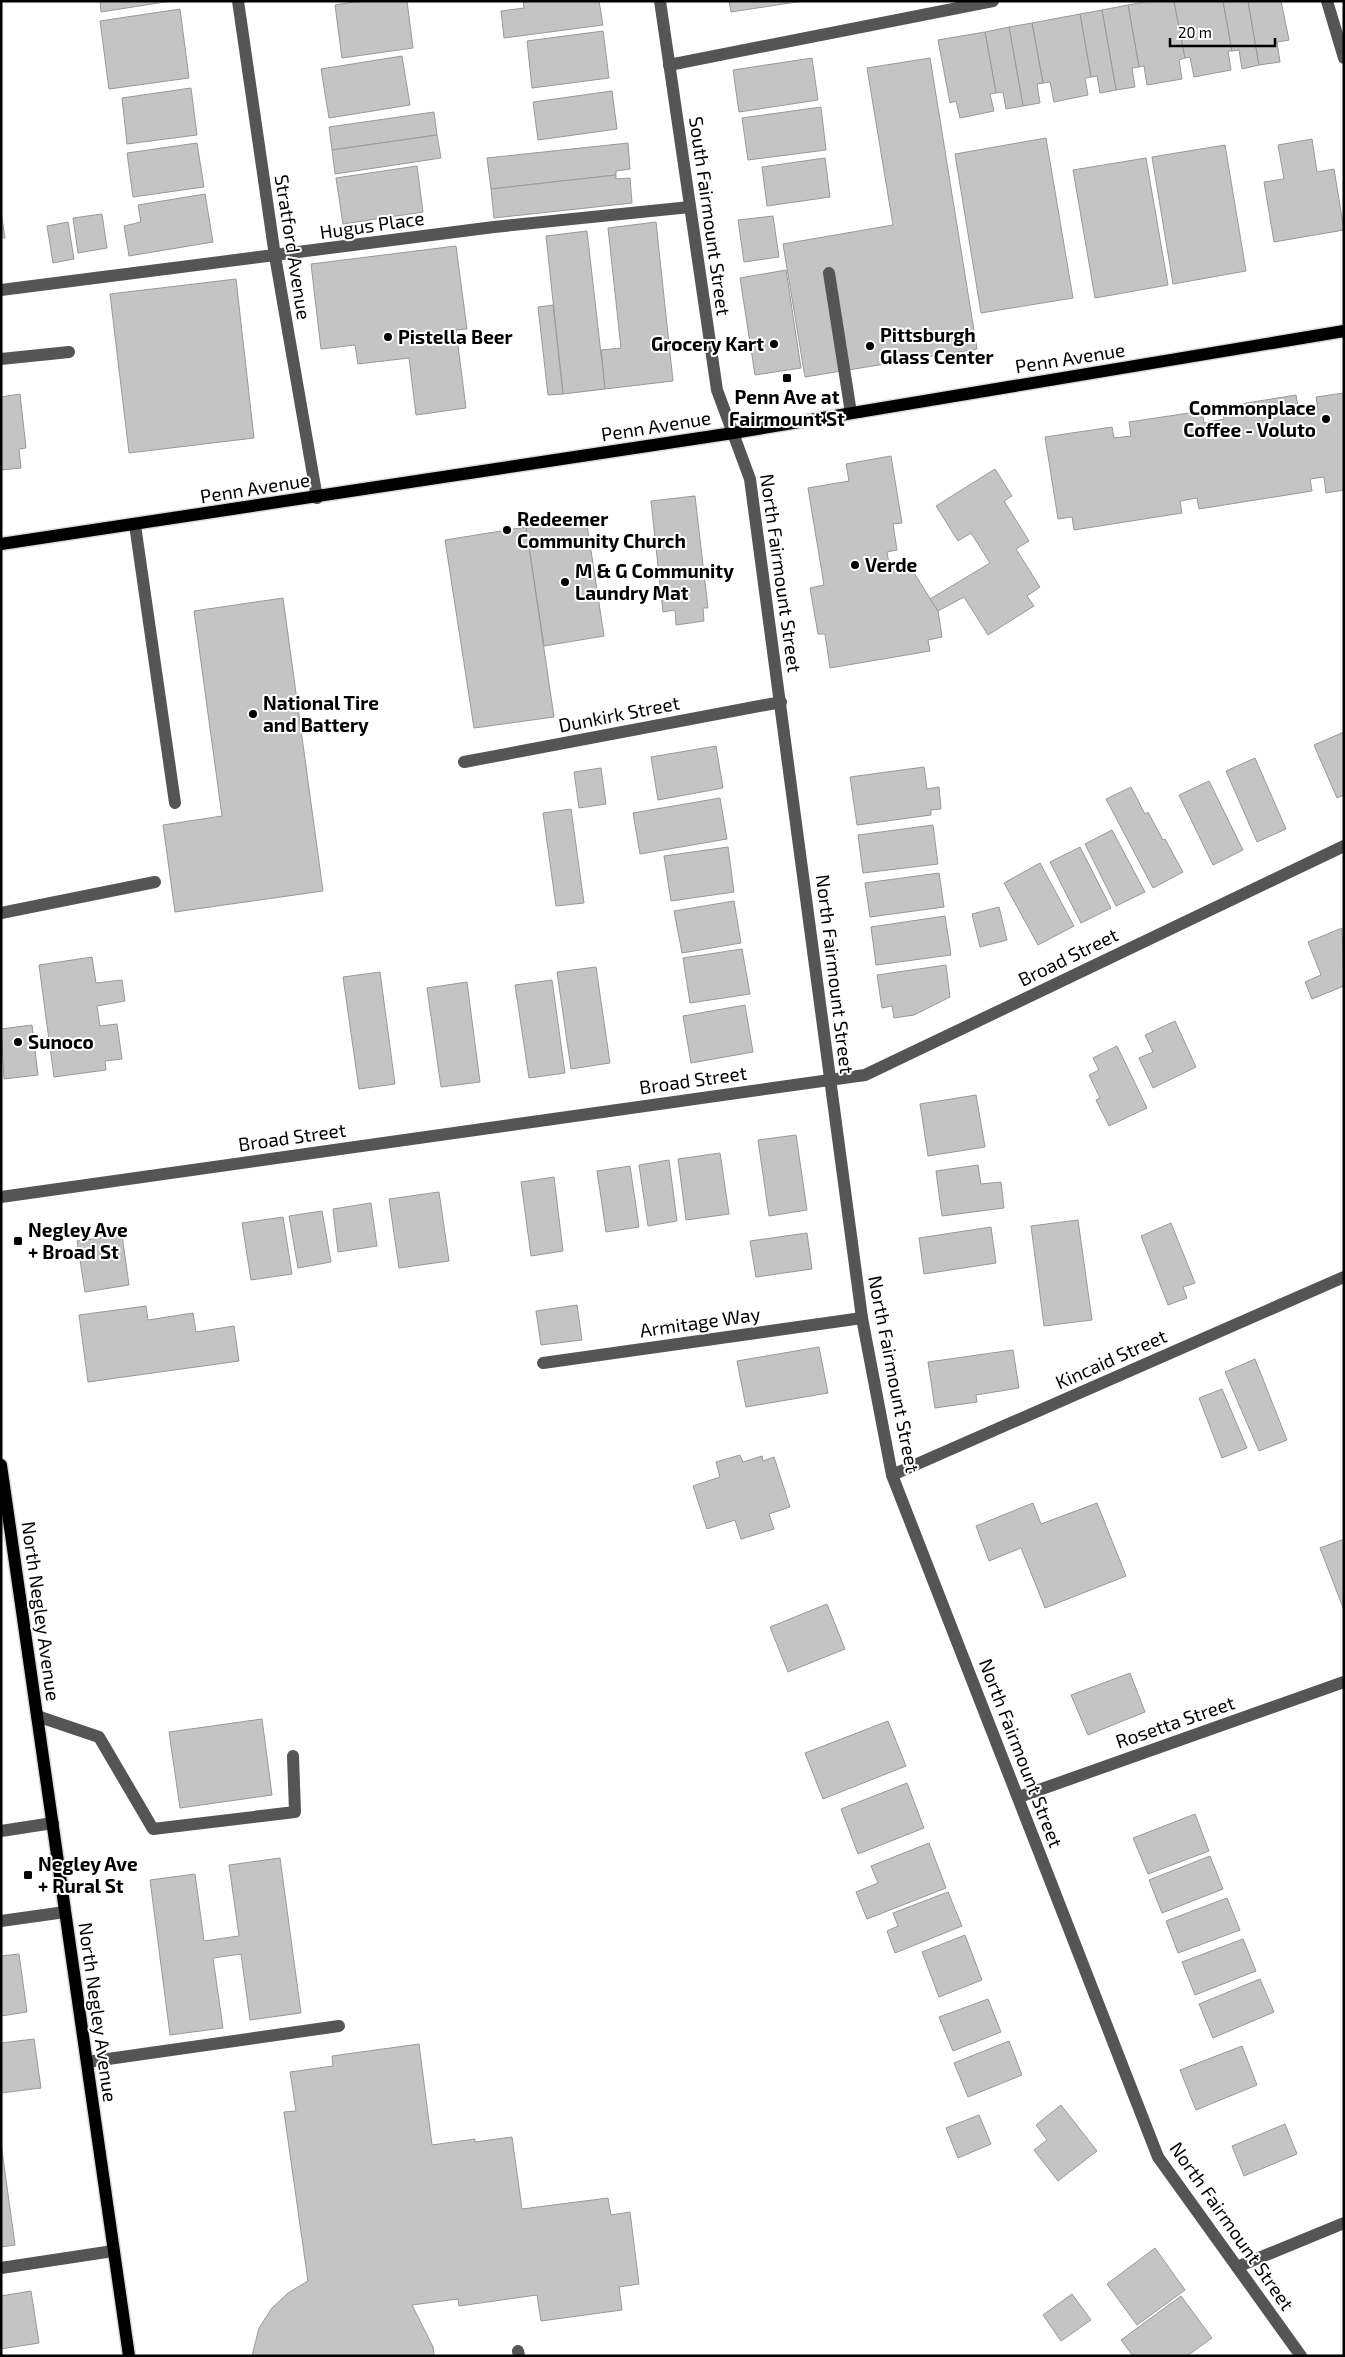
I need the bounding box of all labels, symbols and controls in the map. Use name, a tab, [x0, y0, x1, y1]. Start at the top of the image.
scale bar	[1170, 15, 1275, 47]
text: 20 m	[1178, 23, 1212, 41]
street label: South Fairmount Street	[685, 115, 736, 317]
street label: Stratford Avenue	[271, 173, 316, 321]
street label: Hugus Place	[318, 206, 426, 243]
place label: Pittsburgh Glass Center	[880, 323, 994, 368]
place label: Pistella Beer	[398, 325, 513, 348]
marker: Pistella Beer	[382, 331, 394, 343]
place label: Grocery Kart	[651, 332, 764, 356]
street label: Penn Avenue	[1013, 337, 1126, 378]
marker: Grocery Kart	[768, 338, 780, 350]
marker: Pittsburgh Glass Center	[864, 340, 876, 352]
marker: Penn Ave at Fairmount St	[781, 372, 793, 384]
place label: Penn Ave at Fairmount St	[729, 385, 845, 430]
place label: Commonplace Coffee - Voluto	[1183, 396, 1316, 441]
street label: Penn Avenue	[599, 405, 712, 446]
marker: Commonplace Coffee - Voluto	[1320, 413, 1332, 425]
street label: Penn Avenue	[198, 467, 311, 508]
street label: North Fairmount Street	[756, 472, 807, 674]
place label: Redeemer Community Church	[517, 507, 686, 553]
marker: Redeemer Community Church	[501, 524, 513, 536]
place label: Verde	[865, 553, 918, 576]
place label: M & G Community Laundry Mat	[575, 559, 734, 605]
marker: Verde	[849, 559, 861, 571]
marker: M & G Community Laundry Mat	[559, 576, 571, 588]
street label: Dunkirk Street	[556, 690, 681, 737]
place label: National Tire and Battery	[263, 691, 379, 737]
marker: National Tire and Battery	[247, 708, 259, 720]
street label: North Fairmount Street	[812, 873, 859, 1075]
street label: Broad Street	[1014, 922, 1121, 991]
place label: Sunoco	[28, 1030, 94, 1053]
marker: Sunoco	[12, 1036, 24, 1048]
street label: Broad Street	[638, 1061, 748, 1098]
street label: Broad Street	[237, 1118, 347, 1155]
place label: Negley Ave + Broad St	[28, 1218, 128, 1263]
marker: Negley Ave + Broad St	[12, 1235, 24, 1247]
street label: North Fairmount Street	[864, 1273, 925, 1474]
street label: Armitage Way	[638, 1302, 762, 1341]
street label: Kincaid Street	[1052, 1324, 1170, 1393]
street label: North Negley Avenue	[17, 1520, 66, 1702]
street label: North Fairmount Street	[975, 1655, 1068, 1851]
street label: Rosetta Street	[1112, 1690, 1237, 1753]
place label: Negley Ave + Rural St	[38, 1852, 138, 1897]
marker: Negley Ave + Rural St	[22, 1869, 34, 1881]
street label: North Negley Avenue	[74, 1921, 123, 2103]
street label: North Fairmount Street	[1165, 2137, 1299, 2314]

